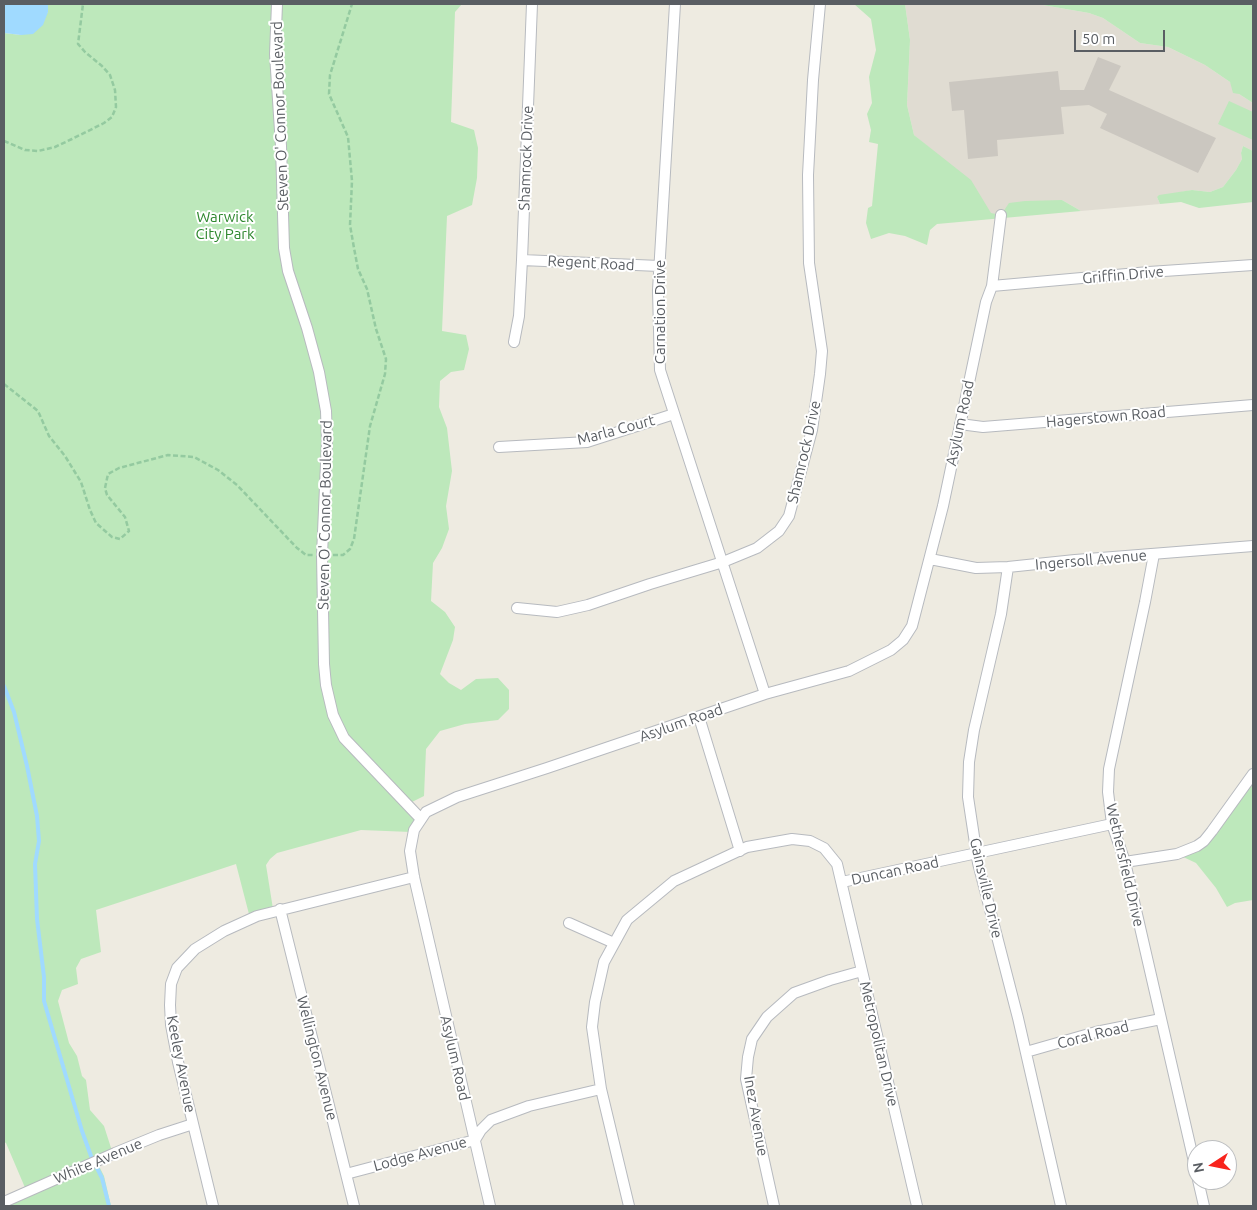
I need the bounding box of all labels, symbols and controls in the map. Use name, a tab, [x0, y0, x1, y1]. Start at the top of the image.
scale bar	[1077, 20, 1168, 52]
street label: Steven O' Connor Boulevard	[268, 21, 292, 211]
text: 50 m	[1082, 30, 1115, 47]
street label: Shamrock Drive	[515, 105, 537, 211]
park label: Warwick City Park	[195, 208, 255, 243]
street label: Regent Road	[547, 252, 635, 274]
street label: Carnation Drive	[651, 260, 669, 364]
street label: Griffin Drive	[1081, 262, 1165, 288]
street label: Asylum Road	[942, 379, 978, 467]
street label: Shamrock Drive	[783, 399, 825, 505]
street label: Hagerstown Road	[1045, 403, 1167, 431]
street label: Marla Court	[575, 411, 657, 449]
street label: Steven O' Connor Boulevard	[314, 420, 336, 610]
street label: Ingersoll Avenue	[1034, 546, 1148, 574]
street label: Asylum Road	[637, 700, 725, 746]
street label: Wethersfield Drive	[1102, 802, 1148, 928]
street label: Gainsville Drive	[966, 836, 1006, 940]
street label: Duncan Road	[850, 853, 940, 889]
street label: Metropolitan Drive	[856, 980, 902, 1108]
street label: Wellington Avenue	[293, 994, 341, 1122]
street label: Keeley Avenue	[163, 1014, 199, 1114]
street label: Asylum Road	[436, 1014, 474, 1102]
street label: Coral Road	[1055, 1017, 1131, 1053]
street label: Inez Avenue	[740, 1074, 772, 1158]
street label: Lodge Avenue	[371, 1133, 469, 1175]
street label: White Avenue	[51, 1134, 145, 1188]
north arrow	[1187, 1140, 1237, 1190]
text: N	[1189, 1161, 1207, 1174]

